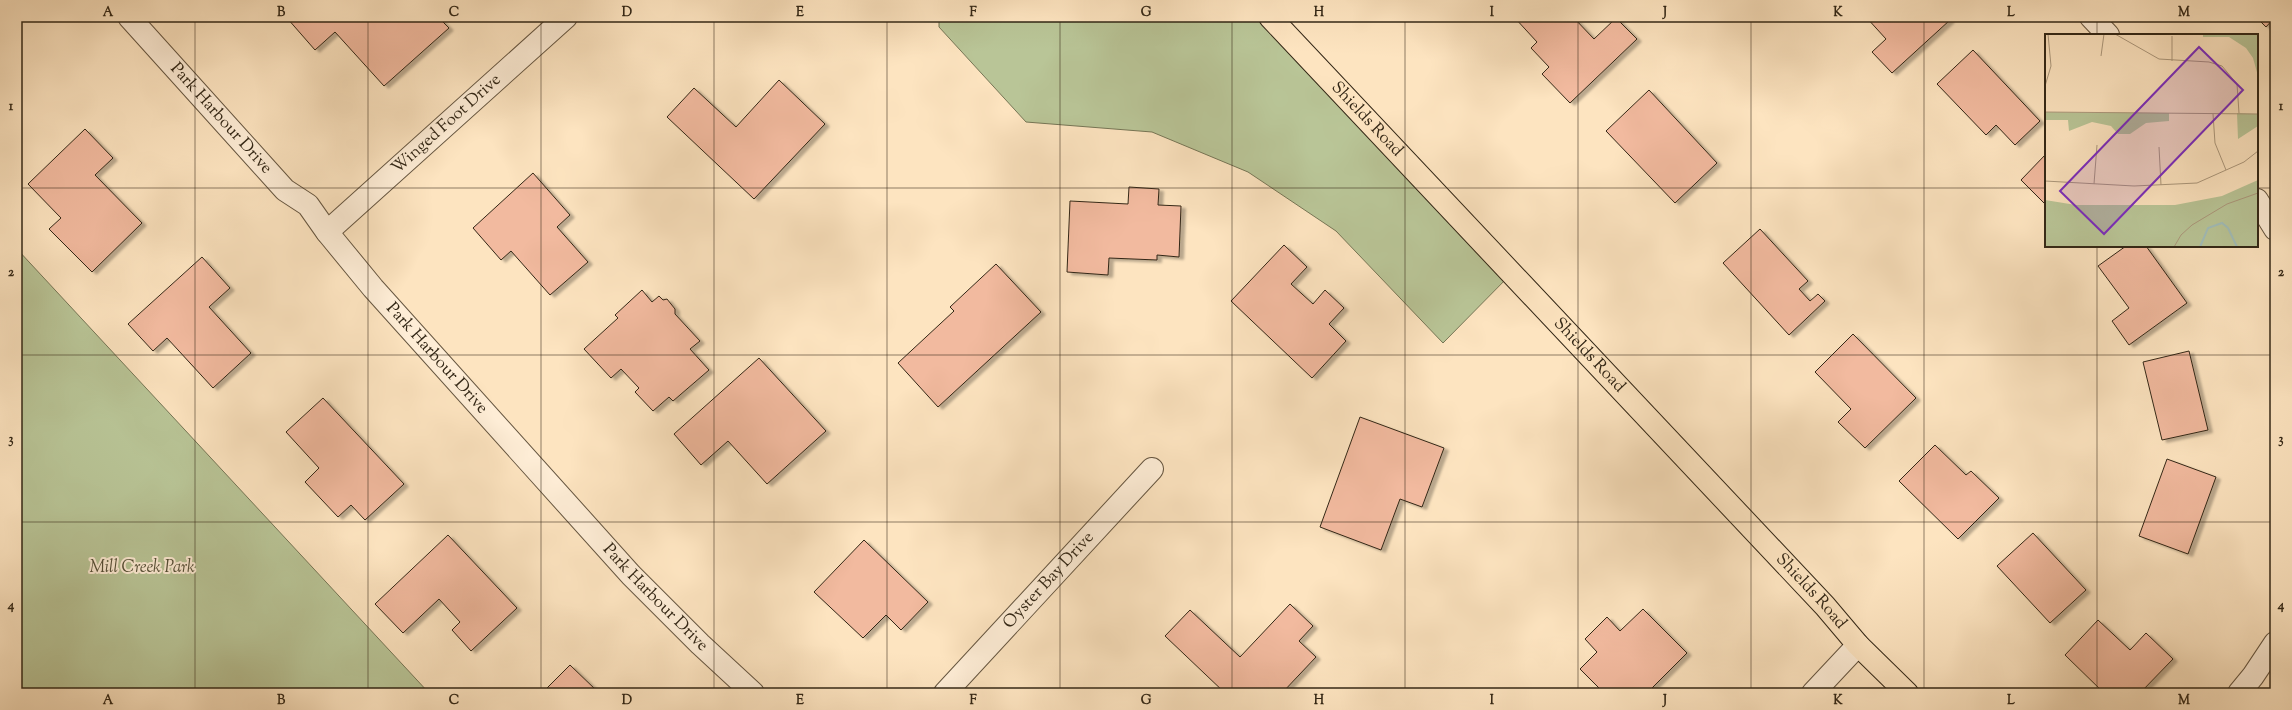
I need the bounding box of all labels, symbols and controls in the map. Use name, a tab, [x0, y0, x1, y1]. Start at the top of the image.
text: A	[103, 4, 114, 22]
text: B	[277, 4, 286, 22]
text: C	[449, 4, 459, 22]
text: D	[622, 4, 632, 22]
text: E	[796, 4, 804, 22]
text: F	[969, 4, 977, 22]
text: G	[1141, 4, 1152, 22]
text: H	[1314, 4, 1325, 22]
text: I	[1490, 4, 1495, 22]
text: J	[1662, 4, 1667, 22]
text: K	[1833, 4, 1843, 22]
text: L	[2007, 4, 2015, 22]
text: M	[2178, 4, 2190, 22]
inset map	[2045, 34, 2258, 247]
street label: Park Harbour Drive	[164, 58, 278, 180]
street label: Winged Foot Drive	[387, 69, 507, 180]
street label: Shields Road	[1325, 77, 1408, 163]
text: 1	[9, 98, 14, 116]
text: 1	[2279, 98, 2284, 116]
text: 2	[8, 264, 15, 282]
text: 2	[2278, 264, 2285, 282]
street label: Park Harbour Drive	[380, 298, 493, 420]
street label: Shields Road	[1547, 312, 1631, 399]
text: 3	[8, 431, 14, 449]
text: 3	[2278, 431, 2284, 449]
street label: Oyster Bay Drive	[998, 527, 1100, 635]
street label: Park Harbour Drive	[597, 539, 713, 658]
street label: Shields Road	[1770, 548, 1852, 635]
park label: Mill Creek Park	[89, 556, 195, 580]
text: 4	[7, 597, 15, 615]
text: 4	[2277, 597, 2285, 615]
text: A	[103, 692, 114, 710]
text: B	[277, 692, 286, 710]
text: C	[449, 692, 459, 710]
text: D	[622, 692, 632, 710]
text: E	[796, 692, 804, 710]
text: F	[969, 692, 977, 710]
text: G	[1141, 692, 1152, 710]
text: H	[1314, 692, 1325, 710]
text: I	[1490, 692, 1495, 710]
text: J	[1662, 692, 1667, 710]
text: K	[1833, 692, 1843, 710]
text: L	[2007, 692, 2015, 710]
text: M	[2178, 692, 2190, 710]

